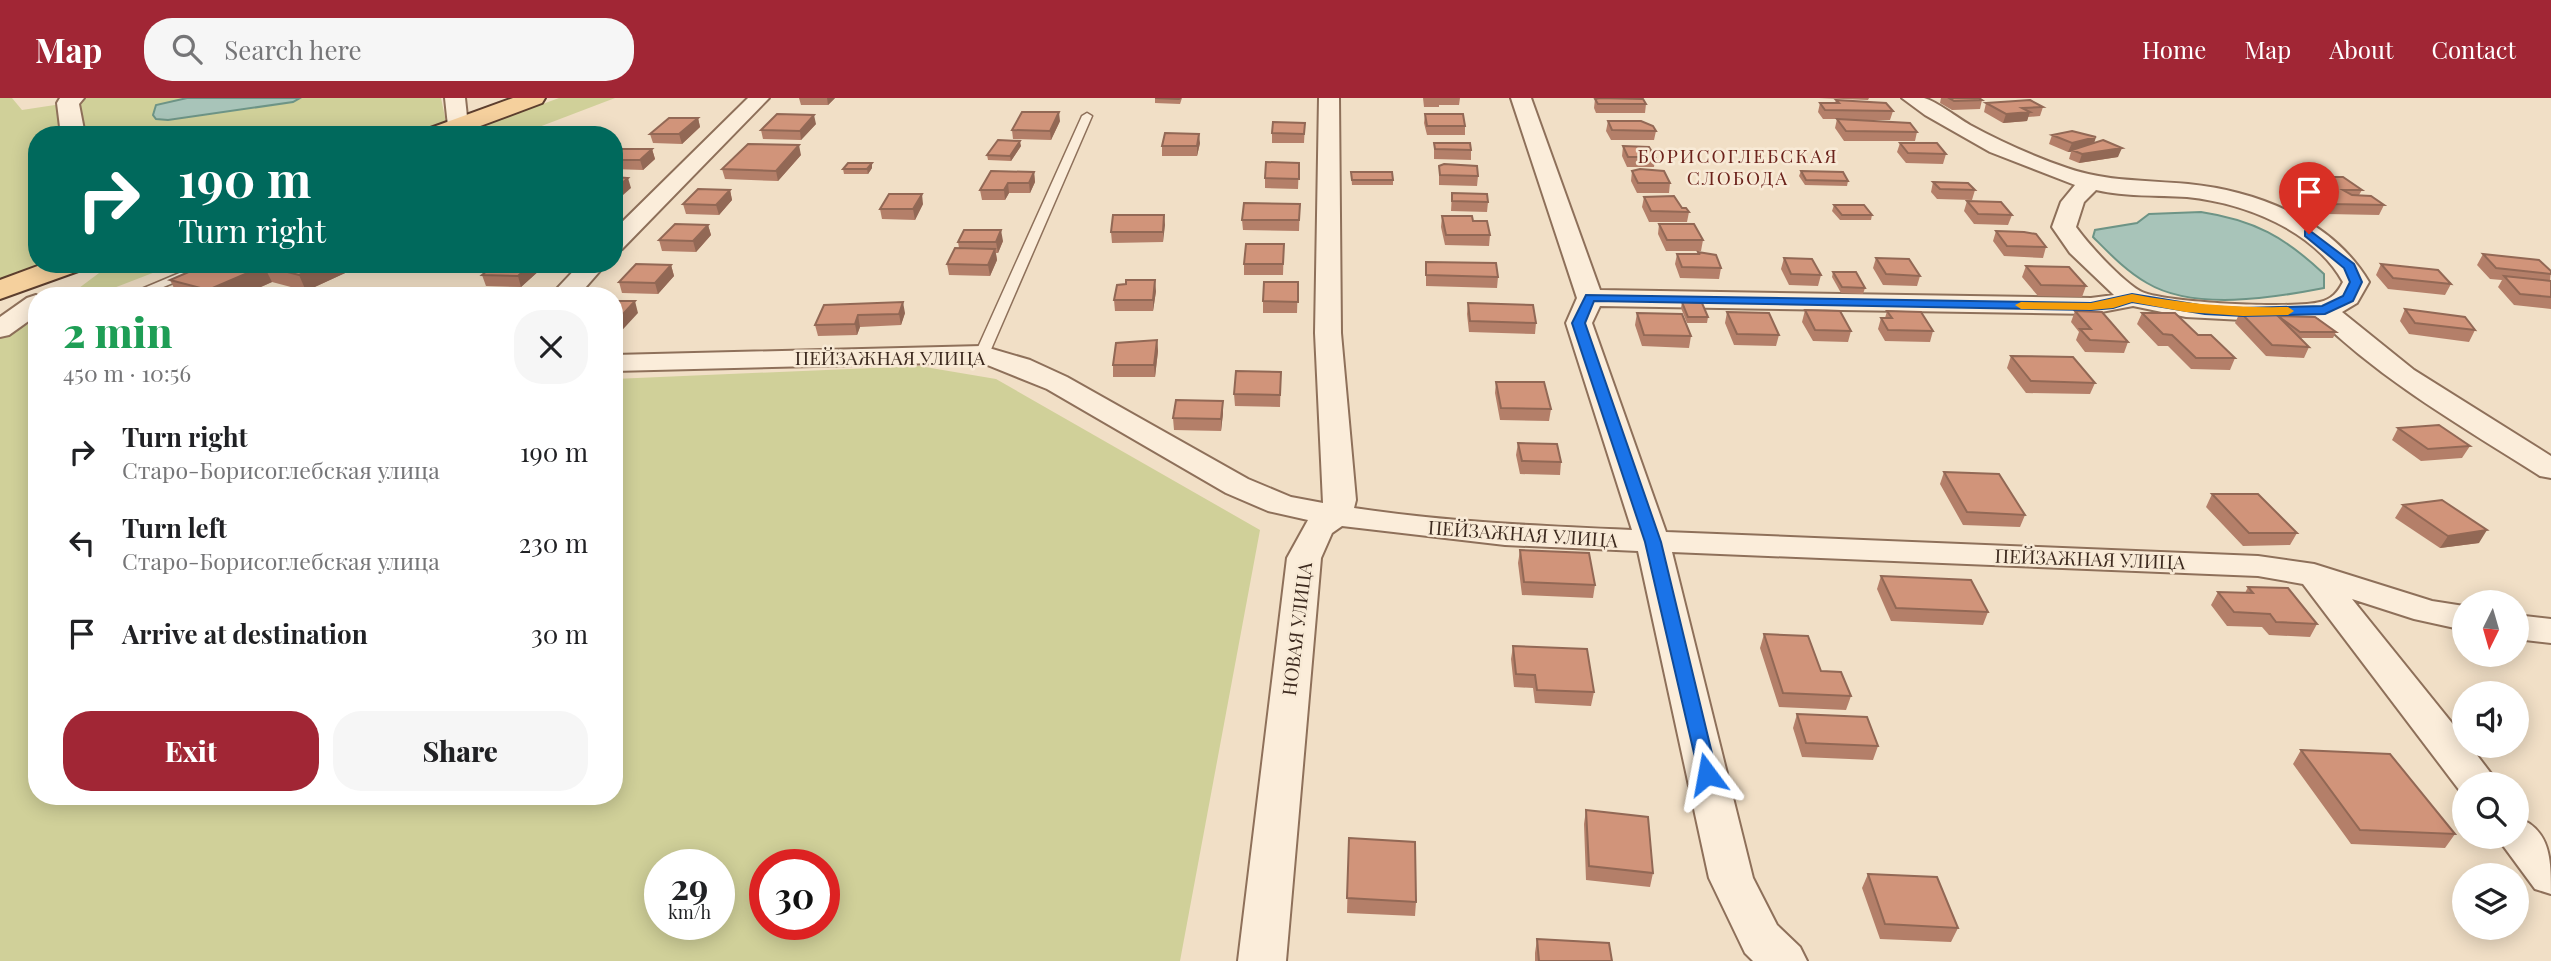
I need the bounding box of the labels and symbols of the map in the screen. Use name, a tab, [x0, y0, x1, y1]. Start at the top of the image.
district label: БОРИСОГЛЕБСКАЯ СЛОБОДА	[1637, 142, 1839, 190]
pin	[2279, 162, 2339, 234]
street label: ПЕЙЗАЖНАЯ УЛИЦА	[795, 344, 986, 370]
street label: ПЕЙЗАЖНАЯ УЛИЦА	[1427, 513, 1620, 553]
street label: ПЕЙЗАЖНАЯ УЛИЦА	[1994, 542, 2187, 574]
street label: НОВАЯ УЛИЦА	[1275, 560, 1317, 697]
north arrow	[2452, 590, 2529, 667]
position arrow	[1670, 737, 1744, 811]
speed limit sign: 30	[749, 849, 840, 940]

